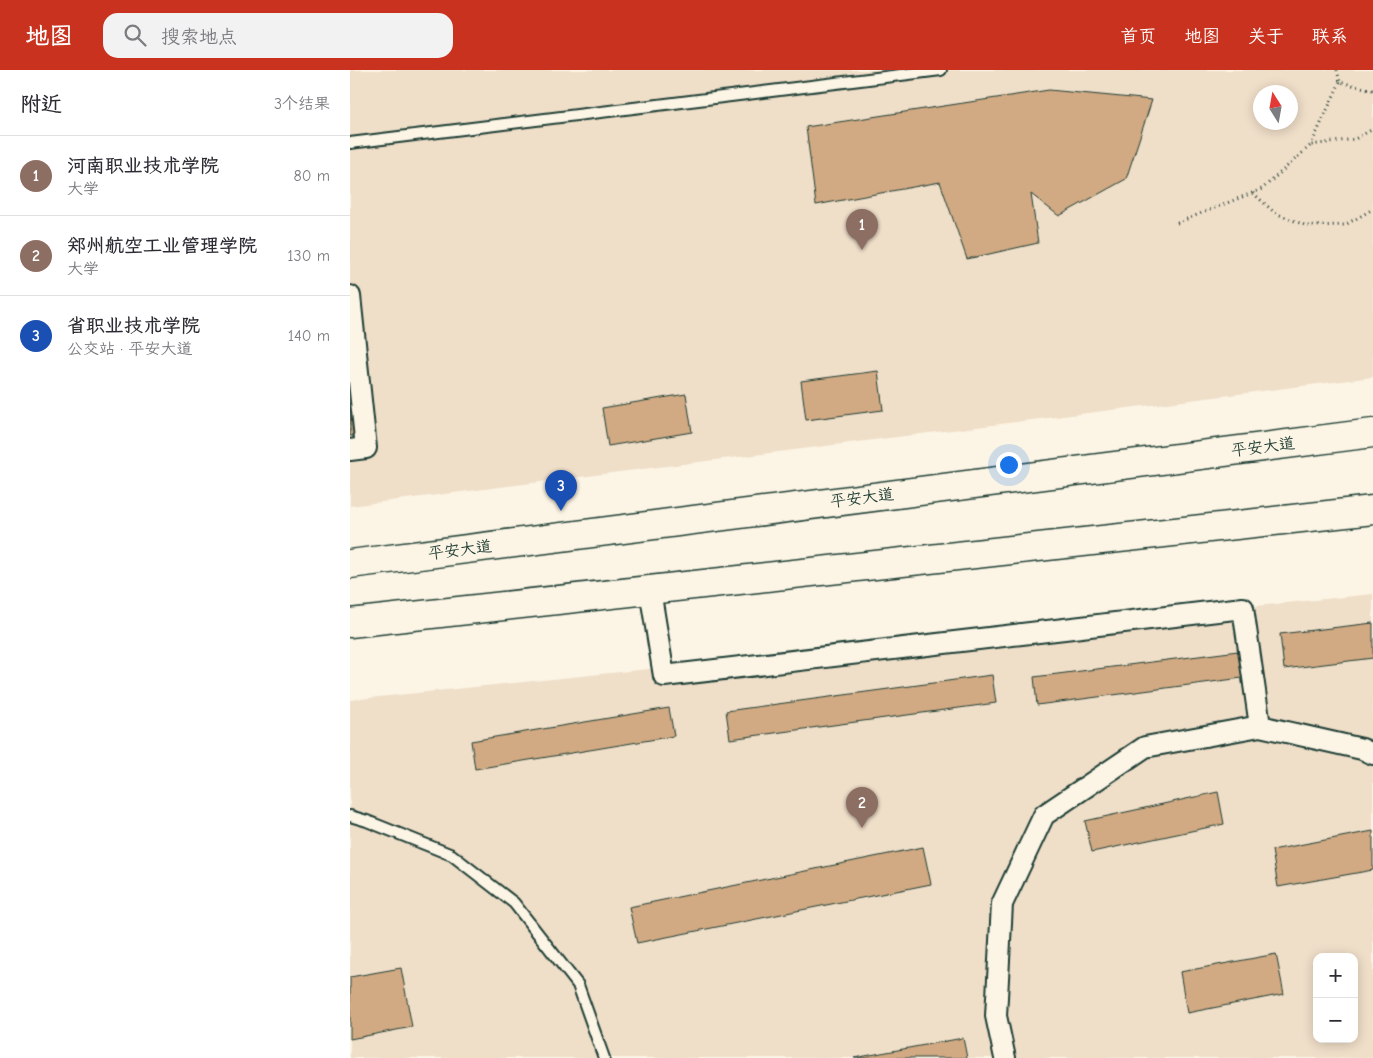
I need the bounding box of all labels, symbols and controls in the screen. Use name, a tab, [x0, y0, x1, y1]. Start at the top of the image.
search box	[103, 13, 453, 58]
icon: search	[121, 21, 149, 49]
text: 地图	[25, 22, 73, 50]
text: 搜索地点	[161, 26, 237, 48]
text: 首页	[1120, 26, 1156, 47]
text: 地图	[1184, 26, 1220, 47]
text: 关于	[1248, 26, 1284, 47]
text: 联系	[1312, 26, 1348, 47]
north arrow	[1253, 85, 1298, 130]
text: 附近	[20, 92, 62, 116]
text: 3个结果	[274, 95, 330, 113]
text: 河南职业技术学院	[67, 155, 219, 177]
text: 1	[33, 167, 39, 185]
text: 80 m	[293, 167, 330, 185]
text: 大学	[67, 180, 99, 198]
pin: 1	[846, 209, 878, 250]
text: 郑州航空工业管理学院	[67, 235, 257, 257]
text: 2	[32, 247, 40, 265]
text: 130 m	[287, 247, 330, 265]
text: 大学	[67, 260, 99, 278]
text: 省职业技术学院	[67, 315, 200, 337]
text: 3	[32, 327, 40, 345]
text: 140 m	[288, 327, 330, 345]
text: 公交站 · 平安大道	[67, 340, 193, 358]
street label: 平安大道	[1230, 434, 1296, 460]
your location	[996, 452, 1022, 478]
pin: 3	[545, 470, 577, 511]
street label: 平安大道	[829, 485, 895, 511]
street label: 平安大道	[427, 537, 493, 563]
pin: 2	[846, 787, 878, 828]
map controls	[1313, 953, 1358, 1043]
button: +	[1313, 953, 1358, 998]
button: −	[1313, 998, 1358, 1043]

